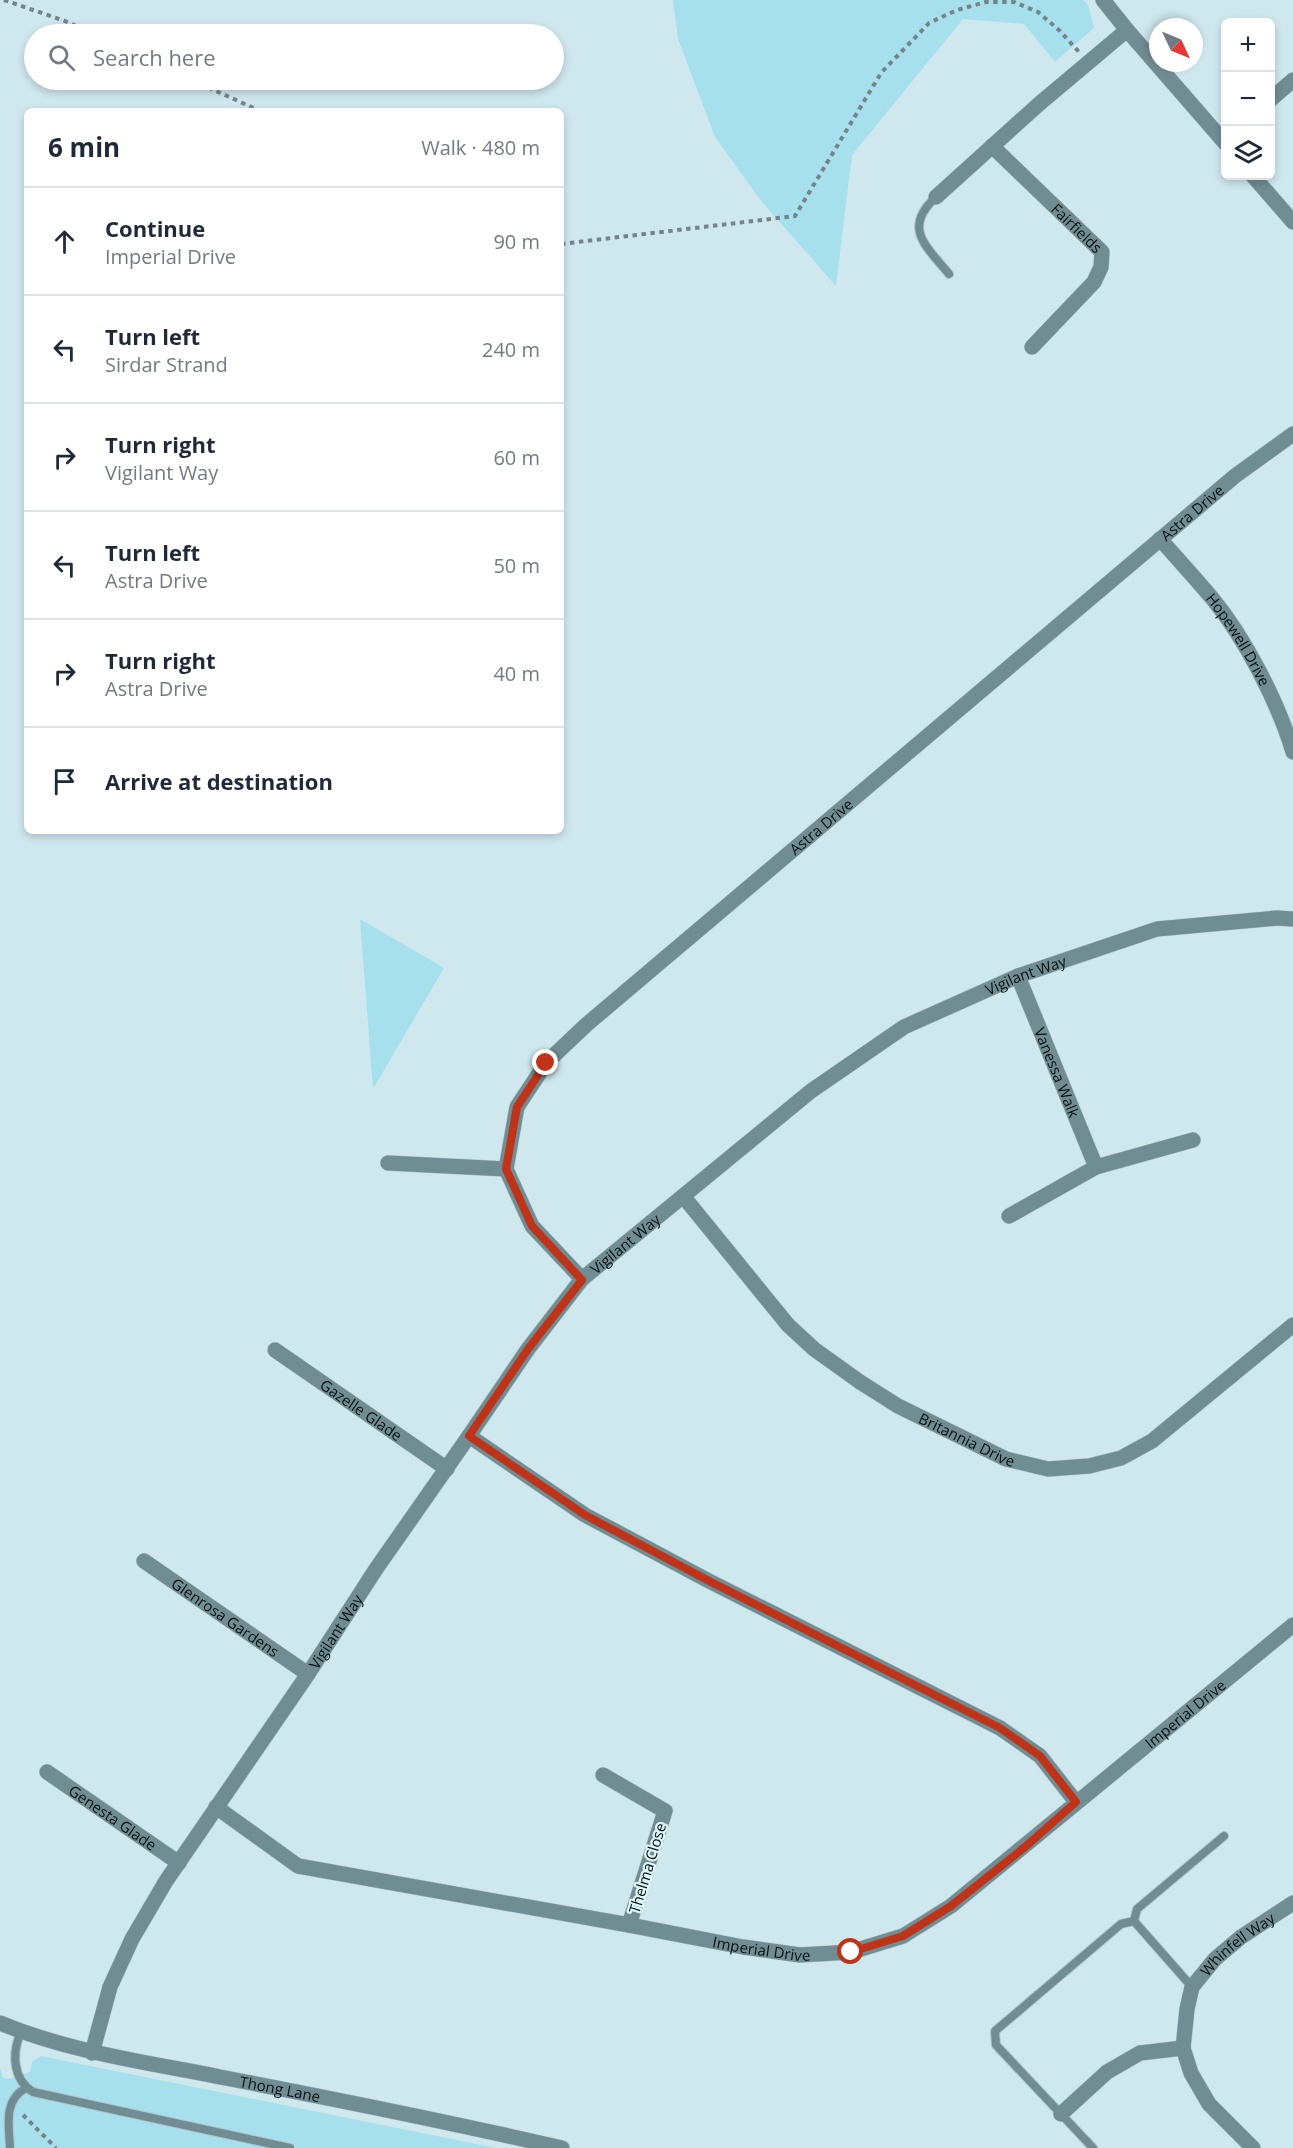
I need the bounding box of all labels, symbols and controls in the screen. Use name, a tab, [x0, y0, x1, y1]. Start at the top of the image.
north arrow	[1149, 18, 1203, 72]
map controls	[1221, 18, 1275, 180]
button: +	[1221, 18, 1275, 72]
search box	[24, 24, 564, 90]
icon: search	[45, 41, 78, 74]
text: Search here	[93, 42, 216, 72]
button: −	[1221, 72, 1275, 126]
button: layers	[1221, 126, 1275, 180]
text: 6 min	[48, 129, 120, 165]
text: Walk · 480 m	[421, 134, 540, 161]
street label: Fairfields	[1047, 199, 1107, 257]
text: Continue	[105, 213, 205, 243]
icon: ahead	[48, 225, 81, 258]
text: 90 m	[493, 228, 540, 255]
text: Imperial Drive	[105, 243, 236, 270]
text: Turn left	[105, 321, 200, 351]
icon: left	[48, 333, 81, 366]
text: 240 m	[482, 336, 540, 363]
text: Sirdar Strand	[105, 351, 228, 378]
text: Turn right	[105, 429, 216, 459]
icon: right	[48, 441, 81, 474]
text: 60 m	[493, 444, 540, 471]
text: Vigilant Way	[105, 459, 218, 486]
street label: Astra Drive	[1156, 480, 1228, 545]
text: Turn left	[105, 537, 200, 567]
icon: left	[48, 549, 81, 582]
text: 50 m	[493, 552, 540, 579]
text: Astra Drive	[105, 567, 208, 594]
street label: Hopewell Drive	[1202, 589, 1275, 689]
text: Turn right	[105, 645, 216, 675]
icon: right	[48, 657, 81, 690]
text: 40 m	[493, 660, 540, 687]
text: Astra Drive	[105, 675, 208, 702]
icon: arrive	[48, 765, 81, 798]
text: Arrive at destination	[105, 766, 333, 796]
street label: Astra Drive	[785, 794, 857, 859]
street label: Vigilant Way	[982, 950, 1069, 999]
street label: Vanessa Walk	[1030, 1024, 1085, 1120]
route end	[532, 1049, 558, 1075]
street label: Vigilant Way	[586, 1209, 665, 1278]
street label: Gazelle Glade	[316, 1374, 406, 1445]
street label: Britannia Drive	[916, 1408, 1017, 1471]
street label: Glenrosa Gardens	[168, 1573, 283, 1661]
street label: Vigilant Way	[304, 1590, 367, 1673]
street label: Imperial Drive	[1141, 1675, 1230, 1753]
street label: Genesta Glade	[65, 1780, 161, 1855]
street label: Thelma Close	[624, 1820, 670, 1916]
street label: Whinfell Way	[1195, 1908, 1279, 1980]
street label: Imperial Drive	[711, 1931, 811, 1965]
route start	[837, 1938, 863, 1964]
street label: Thong Lane	[238, 2071, 322, 2106]

